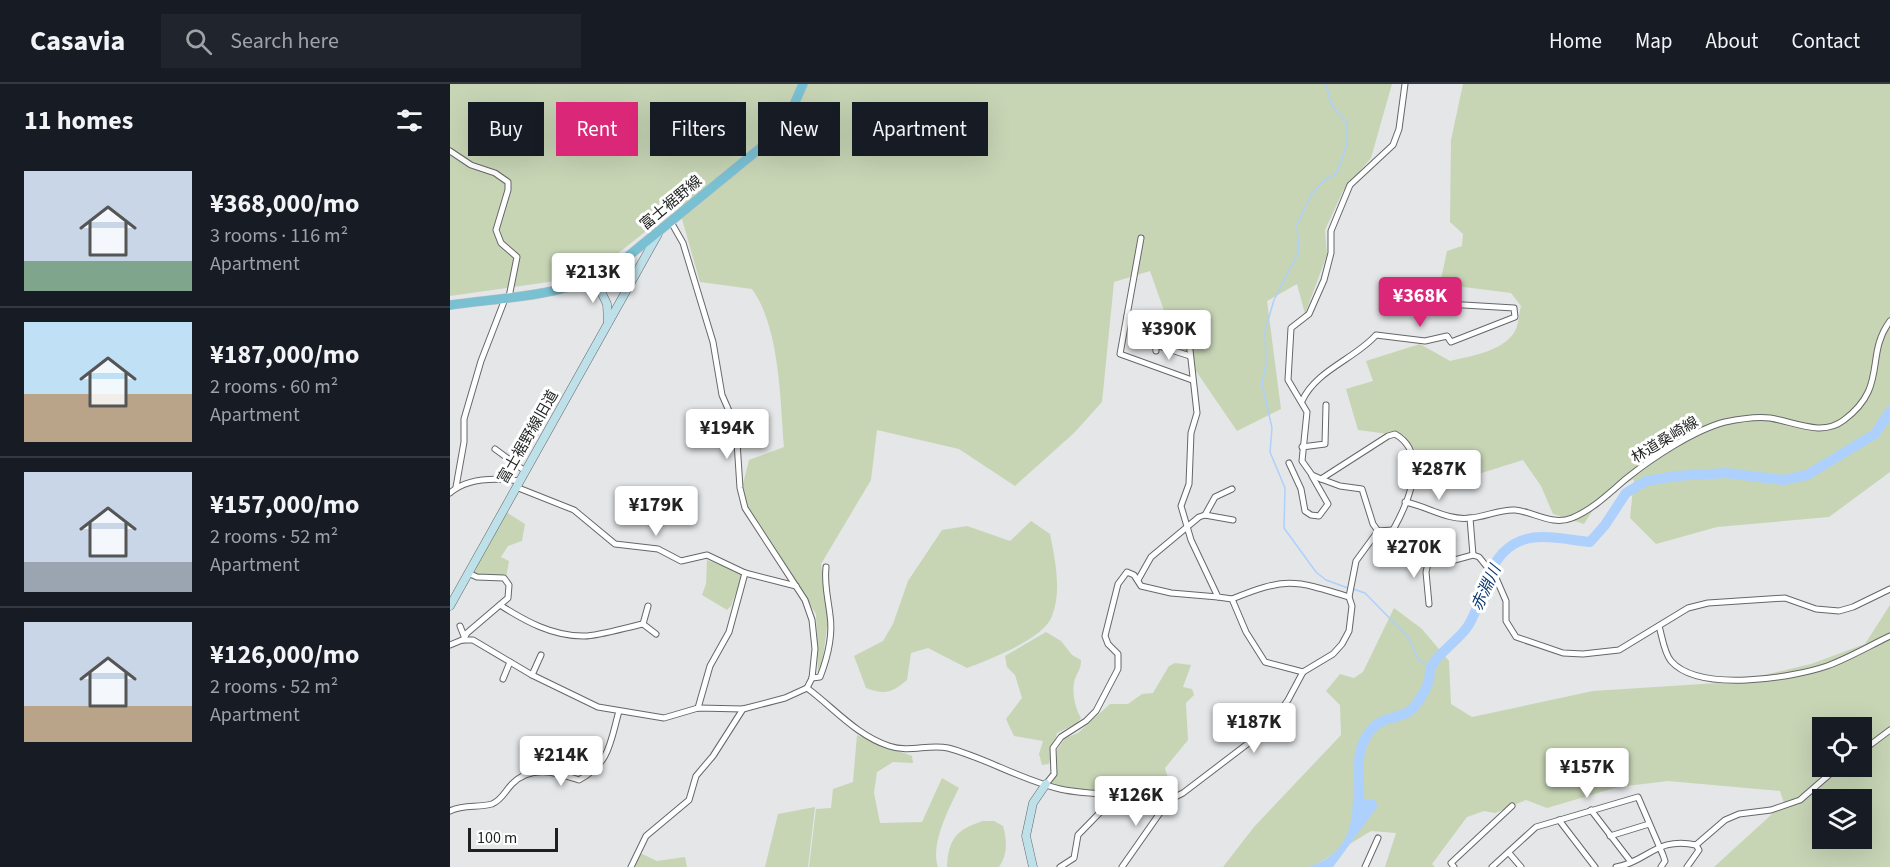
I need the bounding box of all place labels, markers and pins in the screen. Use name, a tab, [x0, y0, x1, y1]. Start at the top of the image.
pin: ¥213K	[551, 253, 635, 304]
pin: ¥368K	[1378, 277, 1462, 328]
pin: ¥390K	[1127, 310, 1211, 361]
pin: ¥194K	[685, 409, 769, 460]
pin: ¥287K	[1397, 450, 1481, 501]
pin: ¥179K	[614, 486, 698, 537]
pin: ¥270K	[1372, 528, 1456, 579]
pin: ¥187K	[1212, 703, 1296, 754]
pin: ¥214K	[519, 736, 603, 787]
pin: ¥157K	[1545, 748, 1629, 799]
pin: ¥126K	[1094, 776, 1178, 827]

